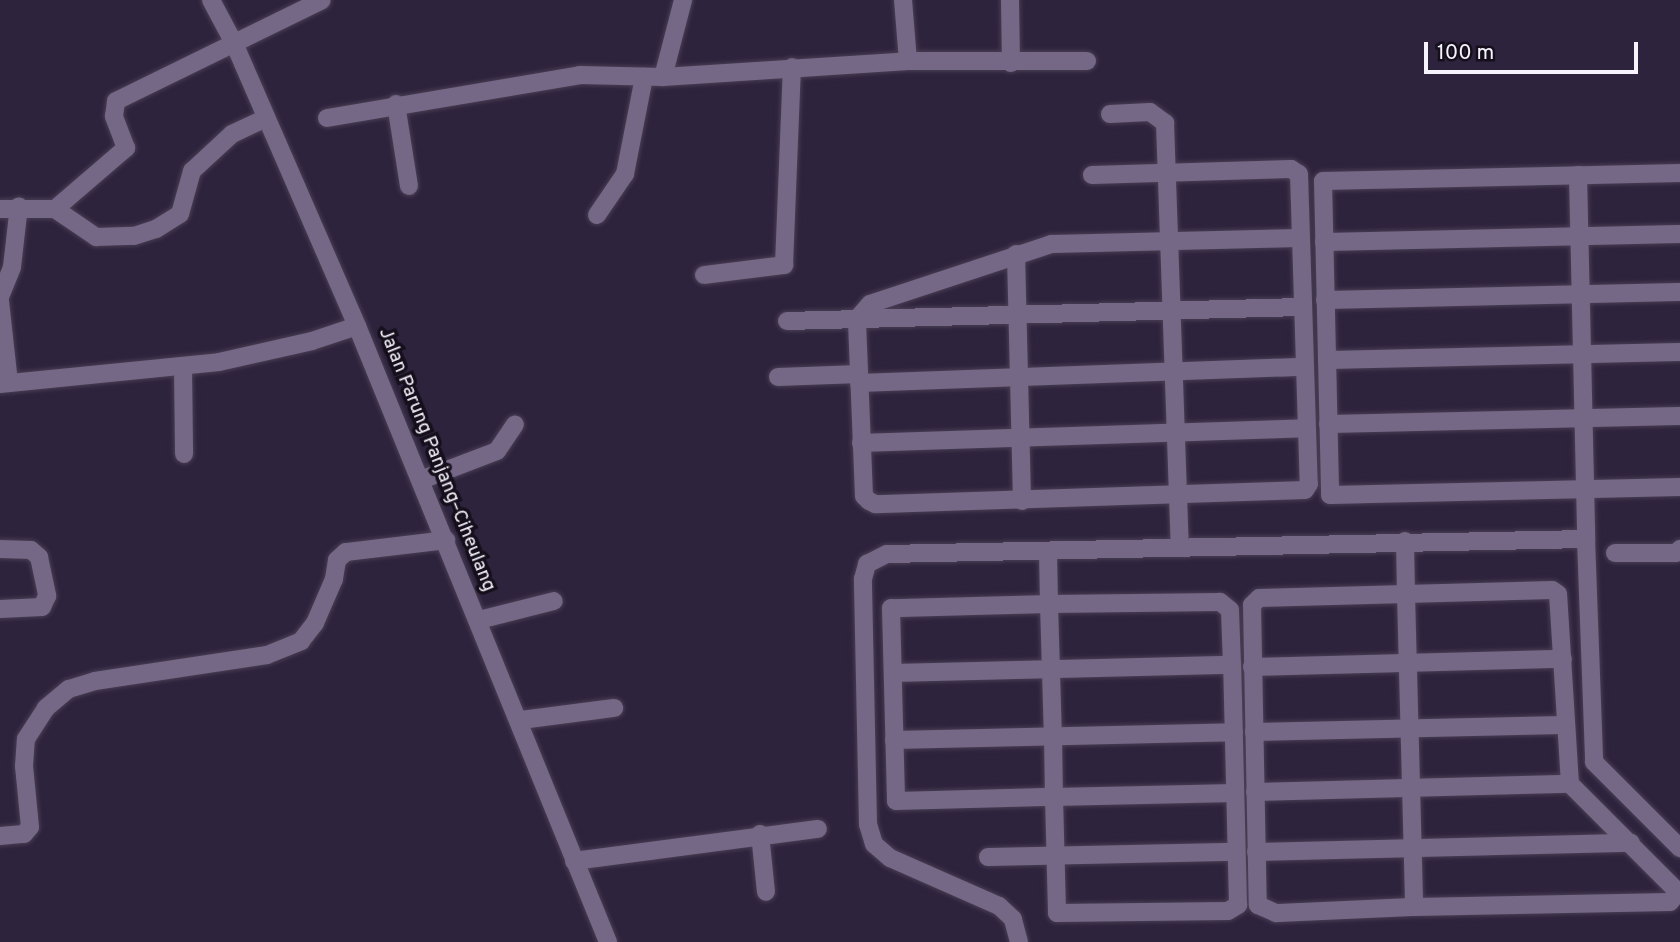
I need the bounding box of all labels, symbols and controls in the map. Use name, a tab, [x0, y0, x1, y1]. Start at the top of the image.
scale bar	[1428, 28, 1642, 72]
text: 100 m	[1437, 40, 1494, 67]
street label: Jalan Parung Panjang–Ciheulang	[373, 325, 499, 595]

